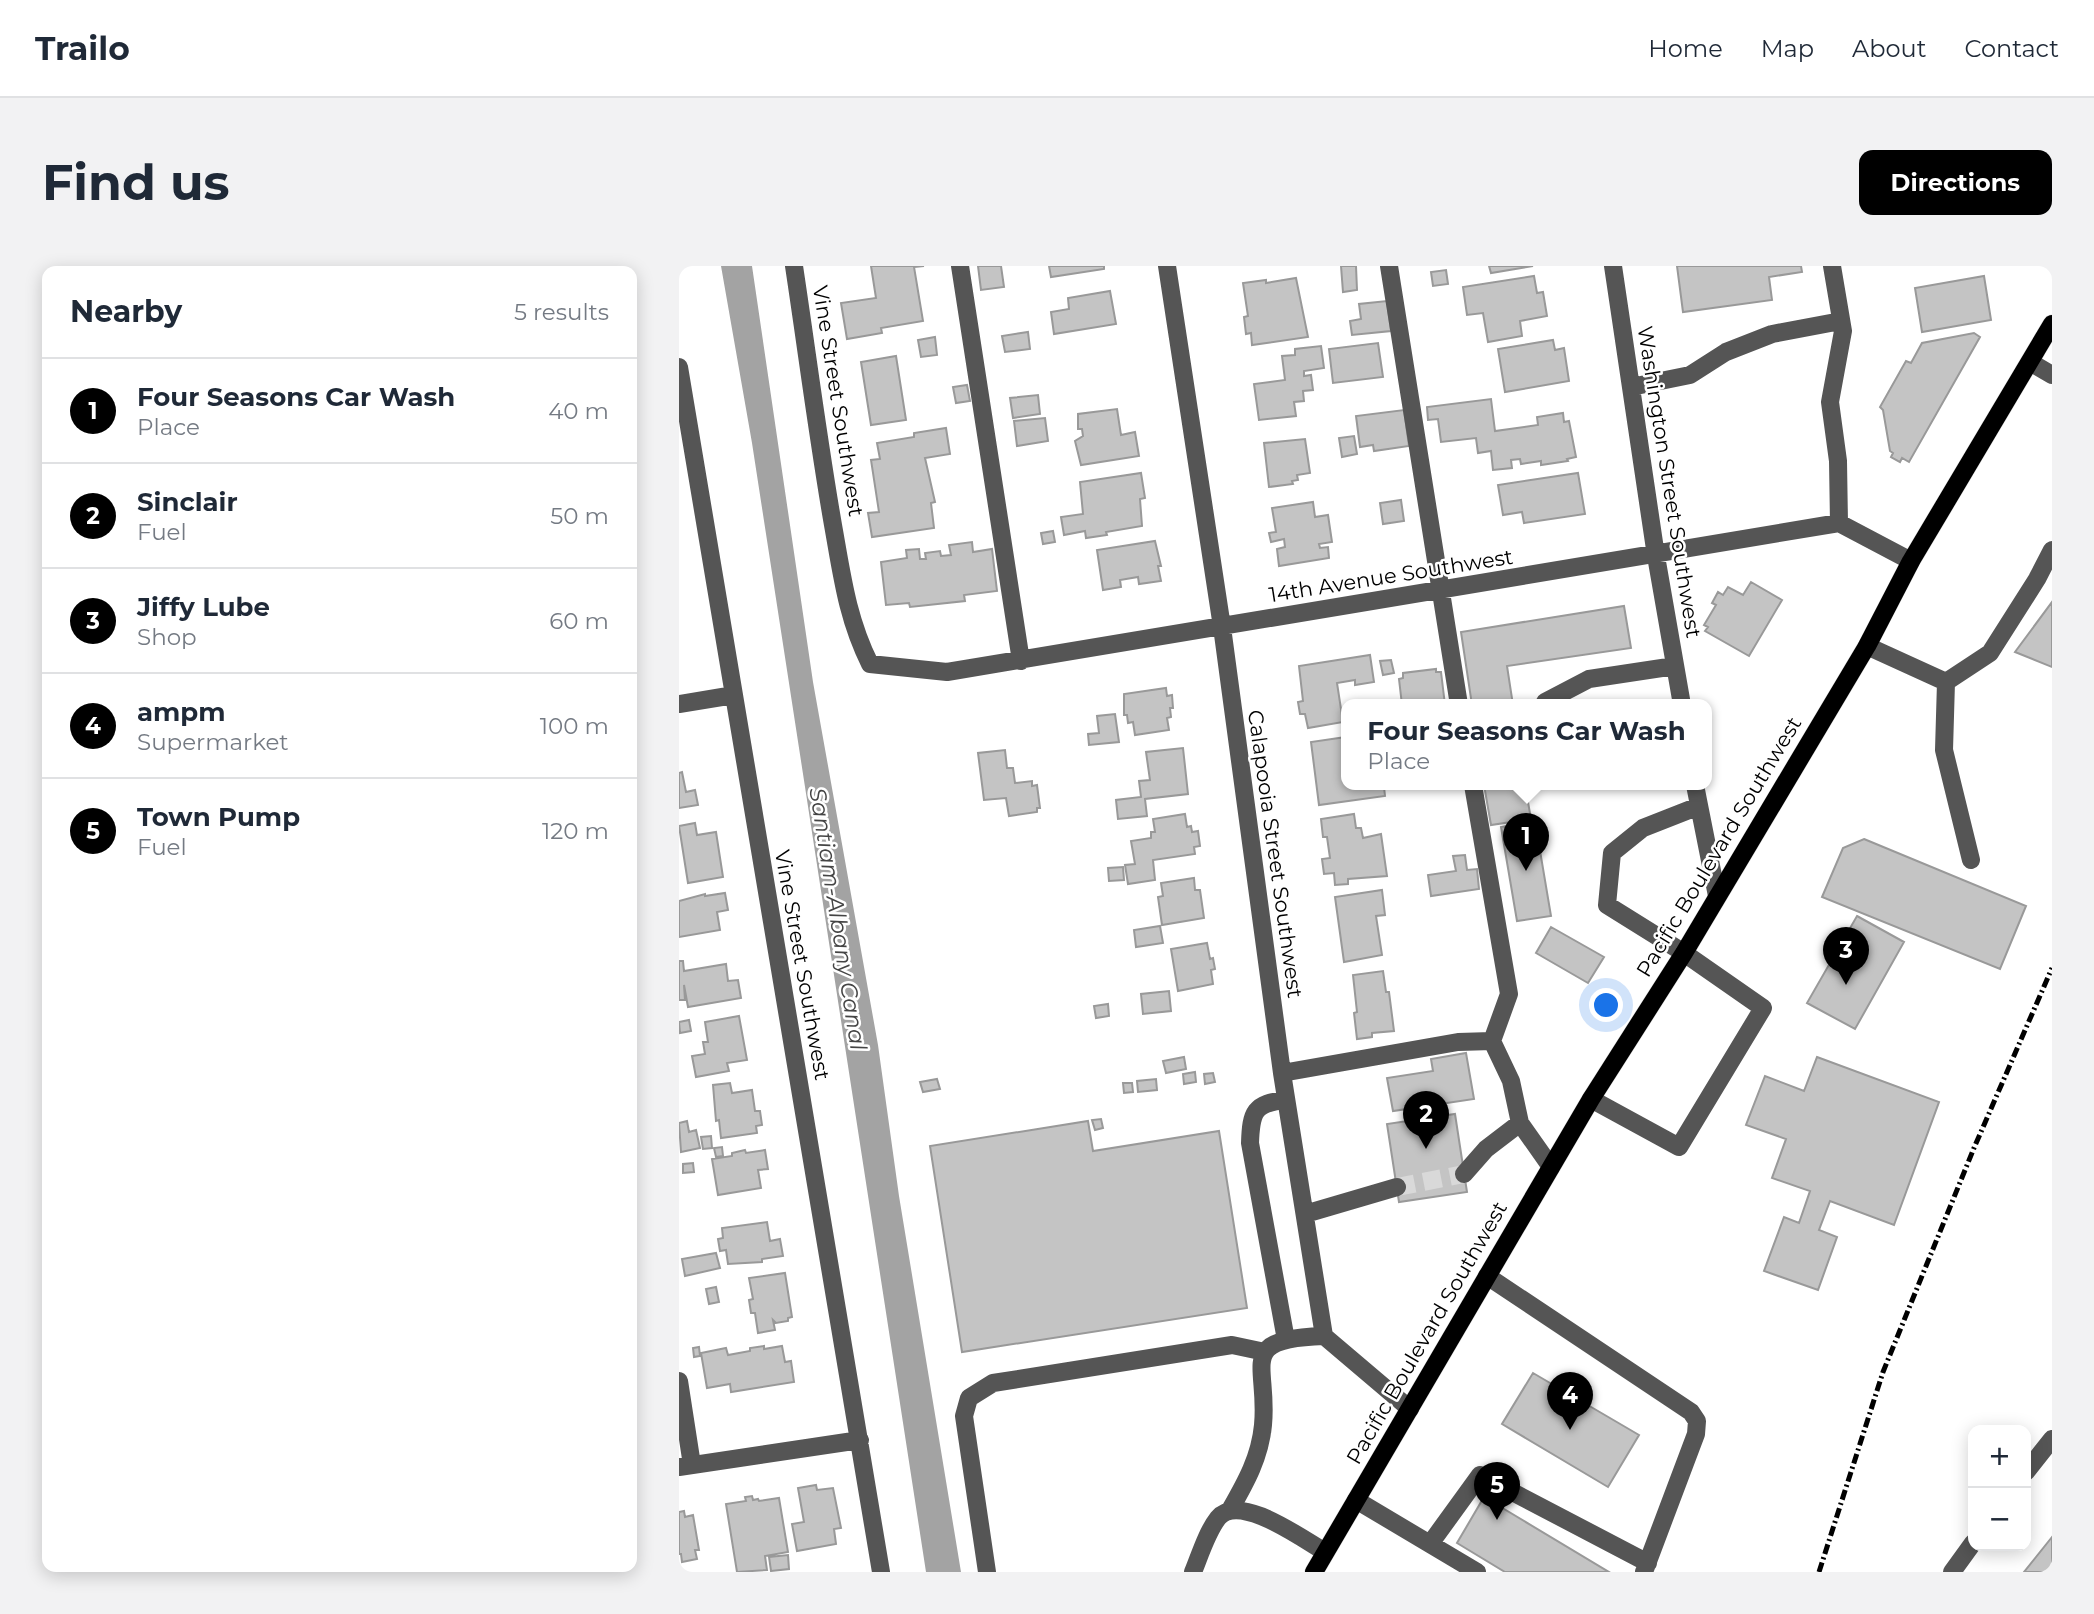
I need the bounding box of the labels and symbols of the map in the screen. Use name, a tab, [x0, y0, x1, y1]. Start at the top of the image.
street label: Vine Street Southwest	[808, 284, 869, 518]
street label: Washington Street Southwest	[1632, 324, 1707, 640]
street label: 14th Avenue Southwest	[1267, 544, 1515, 607]
street label: Calapooia Street Southwest	[1243, 708, 1308, 1000]
street label: Pacific Boulevard Southwest	[1631, 712, 1806, 981]
water label: Santiam-Albany Canal	[803, 786, 873, 1053]
pin: 1	[1503, 813, 1549, 871]
street label: Vine Street Southwest	[770, 848, 835, 1082]
pin: 3	[1823, 927, 1869, 985]
your location	[1589, 988, 1623, 1022]
pin: 2	[1403, 1091, 1449, 1149]
street label: Pacific Boulevard Southwest	[1341, 1197, 1512, 1469]
pin: 4	[1547, 1372, 1593, 1430]
pin: 5	[1474, 1462, 1520, 1520]

